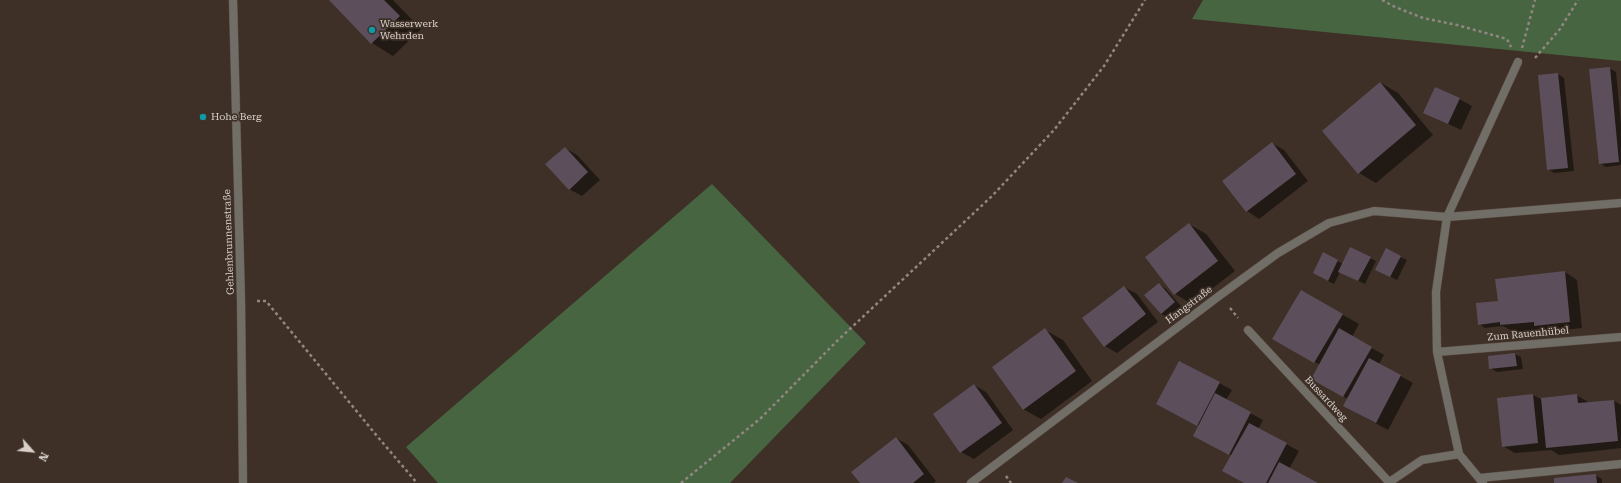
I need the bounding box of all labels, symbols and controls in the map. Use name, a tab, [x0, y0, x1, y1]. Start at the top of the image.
place label: Wasserwerk Wehrden	[380, 18, 438, 42]
marker: Wasserwerk Wehrden	[367, 25, 377, 35]
place label: Hohe Berg	[211, 111, 262, 123]
marker: Hohe Berg	[198, 112, 208, 122]
street label: Gehlenbrunnenstraße	[221, 189, 237, 295]
street label: Hangstraße	[1163, 284, 1215, 326]
street label: Zum Rauenhübel	[1487, 324, 1569, 344]
street label: Bussardweg	[1302, 374, 1350, 424]
north arrow	[12, 431, 52, 471]
text: N	[35, 450, 51, 463]

